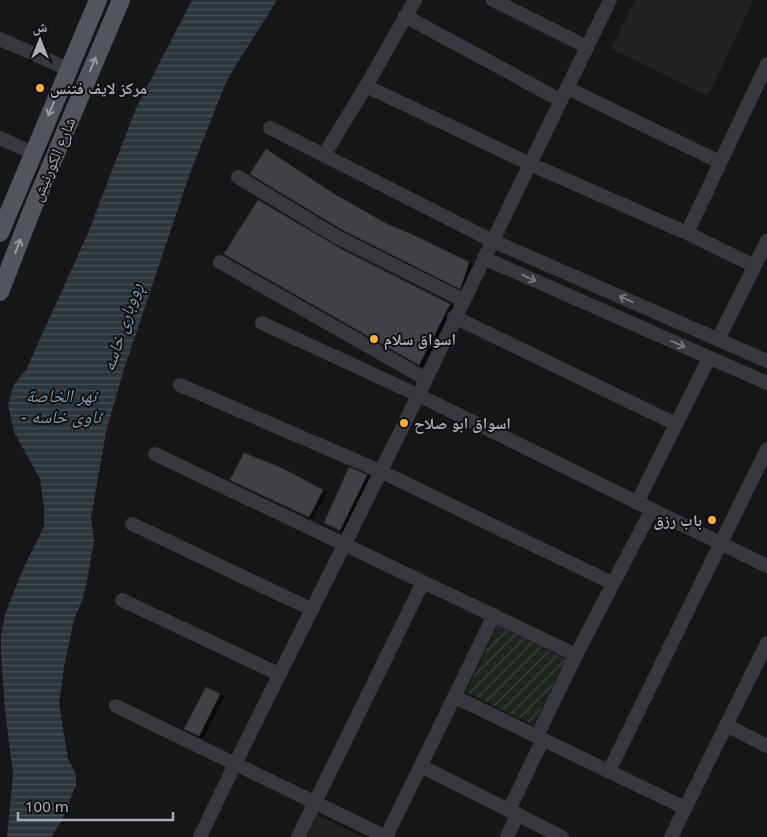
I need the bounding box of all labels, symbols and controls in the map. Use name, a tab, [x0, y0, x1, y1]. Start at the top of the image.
north arrow	[15, 15, 65, 65]
text: ش	[33, 17, 48, 36]
one-way arrow	[89, 57, 99, 72]
place label: مركز لايف فتنس	[50, 77, 147, 99]
marker: مركز لايف فتنس	[34, 82, 46, 94]
one-way arrow	[46, 101, 56, 116]
street label: شارع الكورنيش	[25, 114, 81, 204]
one-way arrow	[13, 239, 23, 254]
one-way arrow	[521, 274, 536, 284]
water label: ڕووباری خاسە	[95, 279, 149, 375]
one-way arrow	[619, 294, 634, 304]
place label: اسواق سلام	[384, 328, 456, 351]
marker: اسواق سلام	[368, 333, 380, 345]
one-way arrow	[670, 339, 685, 349]
water label: نهر الخاصة - ئاوی خاسە	[21, 383, 104, 428]
place label: اسواق ابو صلاح	[414, 412, 511, 434]
marker: اسواق ابو صلاح	[398, 417, 410, 429]
place label: باب رزق	[653, 509, 702, 531]
marker: باب رزق	[706, 514, 718, 526]
scale bar	[18, 790, 172, 822]
text: 100 m	[25, 796, 69, 816]

